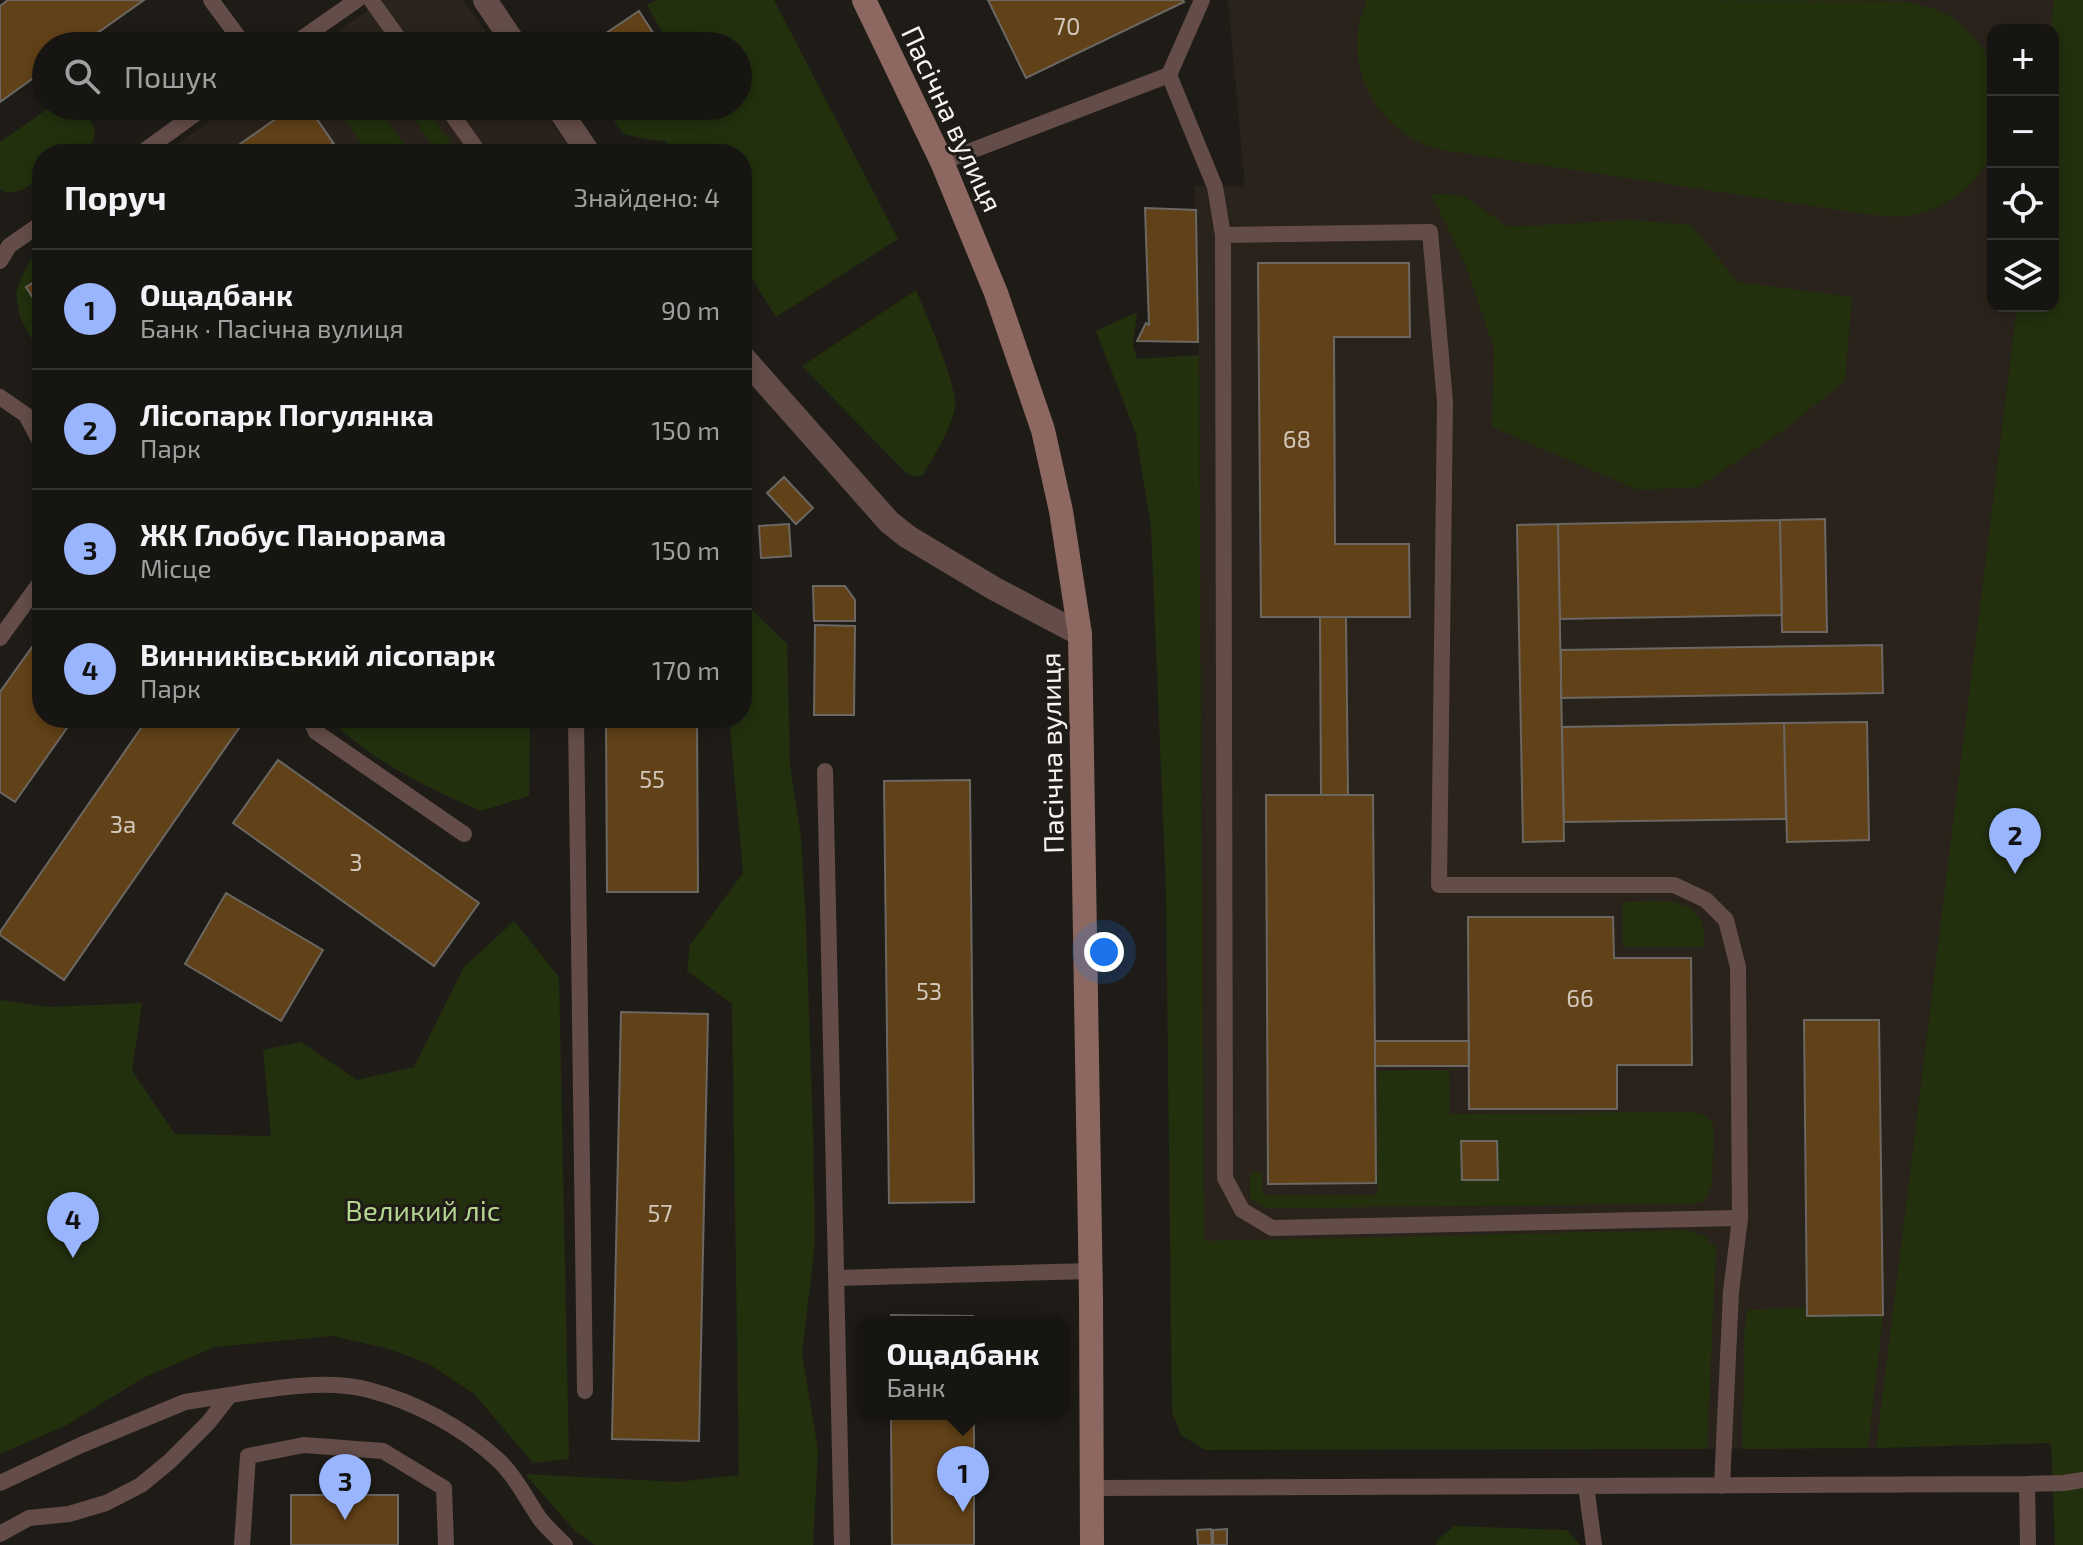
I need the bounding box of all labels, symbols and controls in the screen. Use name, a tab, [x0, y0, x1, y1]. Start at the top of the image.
house number: 70	[1054, 11, 1080, 40]
street label: Пасічна вулиця	[895, 20, 1011, 217]
map controls	[1987, 24, 2059, 312]
button: +	[1987, 24, 2059, 96]
search box	[32, 32, 752, 120]
icon: search	[60, 54, 104, 98]
text: Пошук	[124, 58, 217, 94]
button: −	[1987, 96, 2059, 168]
button: locate	[1987, 168, 2059, 240]
text: Поруч	[64, 176, 167, 217]
text: Знайдено: 4	[574, 181, 720, 212]
button: layers	[1987, 240, 2059, 312]
text: Ощадбанк	[140, 276, 293, 312]
text: 1	[84, 294, 96, 325]
text: 90 m	[661, 294, 720, 325]
text: Банк · Пасічна вулиця	[140, 312, 404, 343]
text: Лісопарк Погулянка	[140, 396, 434, 432]
text: 2	[82, 414, 98, 445]
text: 150 m	[651, 414, 720, 445]
house number: 68	[1283, 424, 1311, 453]
text: Парк	[140, 432, 201, 463]
text: ЖК Глобус Панорама	[140, 516, 446, 552]
text: 3	[83, 534, 97, 565]
text: 150 m	[651, 534, 720, 565]
text: Місце	[140, 552, 212, 583]
text: Винниківський лісопарк	[140, 636, 495, 672]
street label: Пасічна вулиця	[1032, 652, 1070, 854]
text: 4	[82, 654, 98, 685]
text: 170 m	[652, 654, 720, 685]
text: Парк	[140, 672, 201, 703]
house number: 55	[639, 764, 665, 793]
pin: 2	[1989, 808, 2041, 874]
house number: 3а	[110, 809, 136, 838]
house number: 3	[349, 847, 363, 876]
your location	[1084, 932, 1124, 972]
house number: 53	[916, 976, 942, 1005]
house number: 66	[1566, 983, 1594, 1012]
pin: 4	[47, 1192, 99, 1258]
park label: Великий ліс	[345, 1193, 501, 1227]
house number: 57	[647, 1198, 673, 1227]
popup	[857, 1316, 1069, 1420]
text: Ощадбанк	[887, 1335, 1039, 1371]
text: Банк	[887, 1371, 946, 1402]
pin: 1	[937, 1446, 989, 1512]
pin: 3	[319, 1454, 371, 1520]

